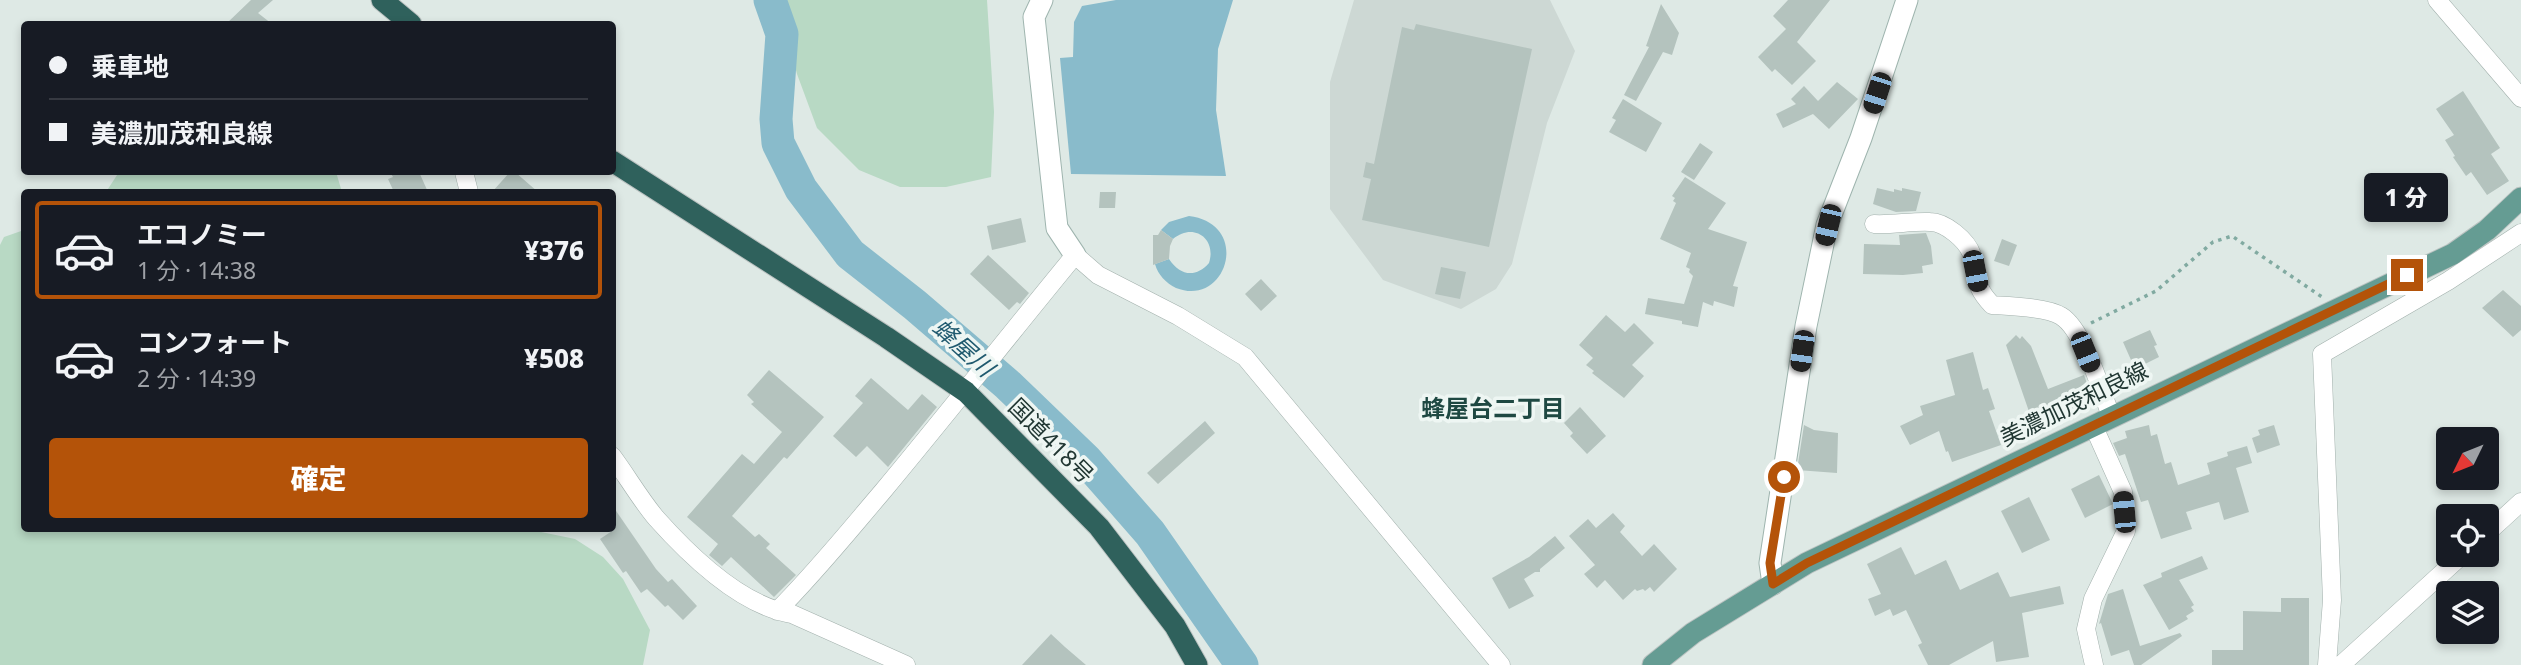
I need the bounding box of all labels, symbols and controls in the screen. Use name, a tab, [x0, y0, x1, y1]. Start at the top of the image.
text: 乗車地	[91, 48, 169, 84]
car	[1861, 70, 1894, 116]
text: 美濃加茂和良線	[91, 115, 273, 151]
callout: 1 分	[2365, 174, 2449, 222]
text: 1 分	[2385, 181, 2427, 213]
car	[1814, 202, 1843, 248]
text: エコノミー	[137, 216, 267, 252]
icon: car	[53, 219, 116, 282]
text: ¥376	[524, 232, 584, 268]
car	[1961, 248, 1990, 294]
text: 1 分 · 14:38	[137, 254, 256, 286]
route end	[2391, 259, 2423, 291]
water label: 蜂屋川	[926, 311, 1004, 385]
text: コンフォート	[137, 324, 292, 360]
icon: car	[53, 327, 116, 390]
car	[1789, 329, 1816, 373]
car	[2068, 329, 2103, 375]
text: ¥508	[524, 340, 584, 376]
street label: 美濃加茂和良線	[1994, 353, 2153, 453]
text: 2 分 · 14:39	[137, 362, 256, 394]
street label: 国道418号	[1002, 391, 1101, 490]
district label: 蜂屋台二丁目	[1421, 391, 1565, 424]
north arrow	[2436, 427, 2499, 490]
map controls	[2436, 427, 2499, 644]
button: 確定	[49, 438, 588, 518]
route start	[1768, 461, 1800, 493]
car	[2112, 490, 2137, 534]
button: locate	[2436, 504, 2499, 567]
button: layers	[2436, 581, 2499, 644]

